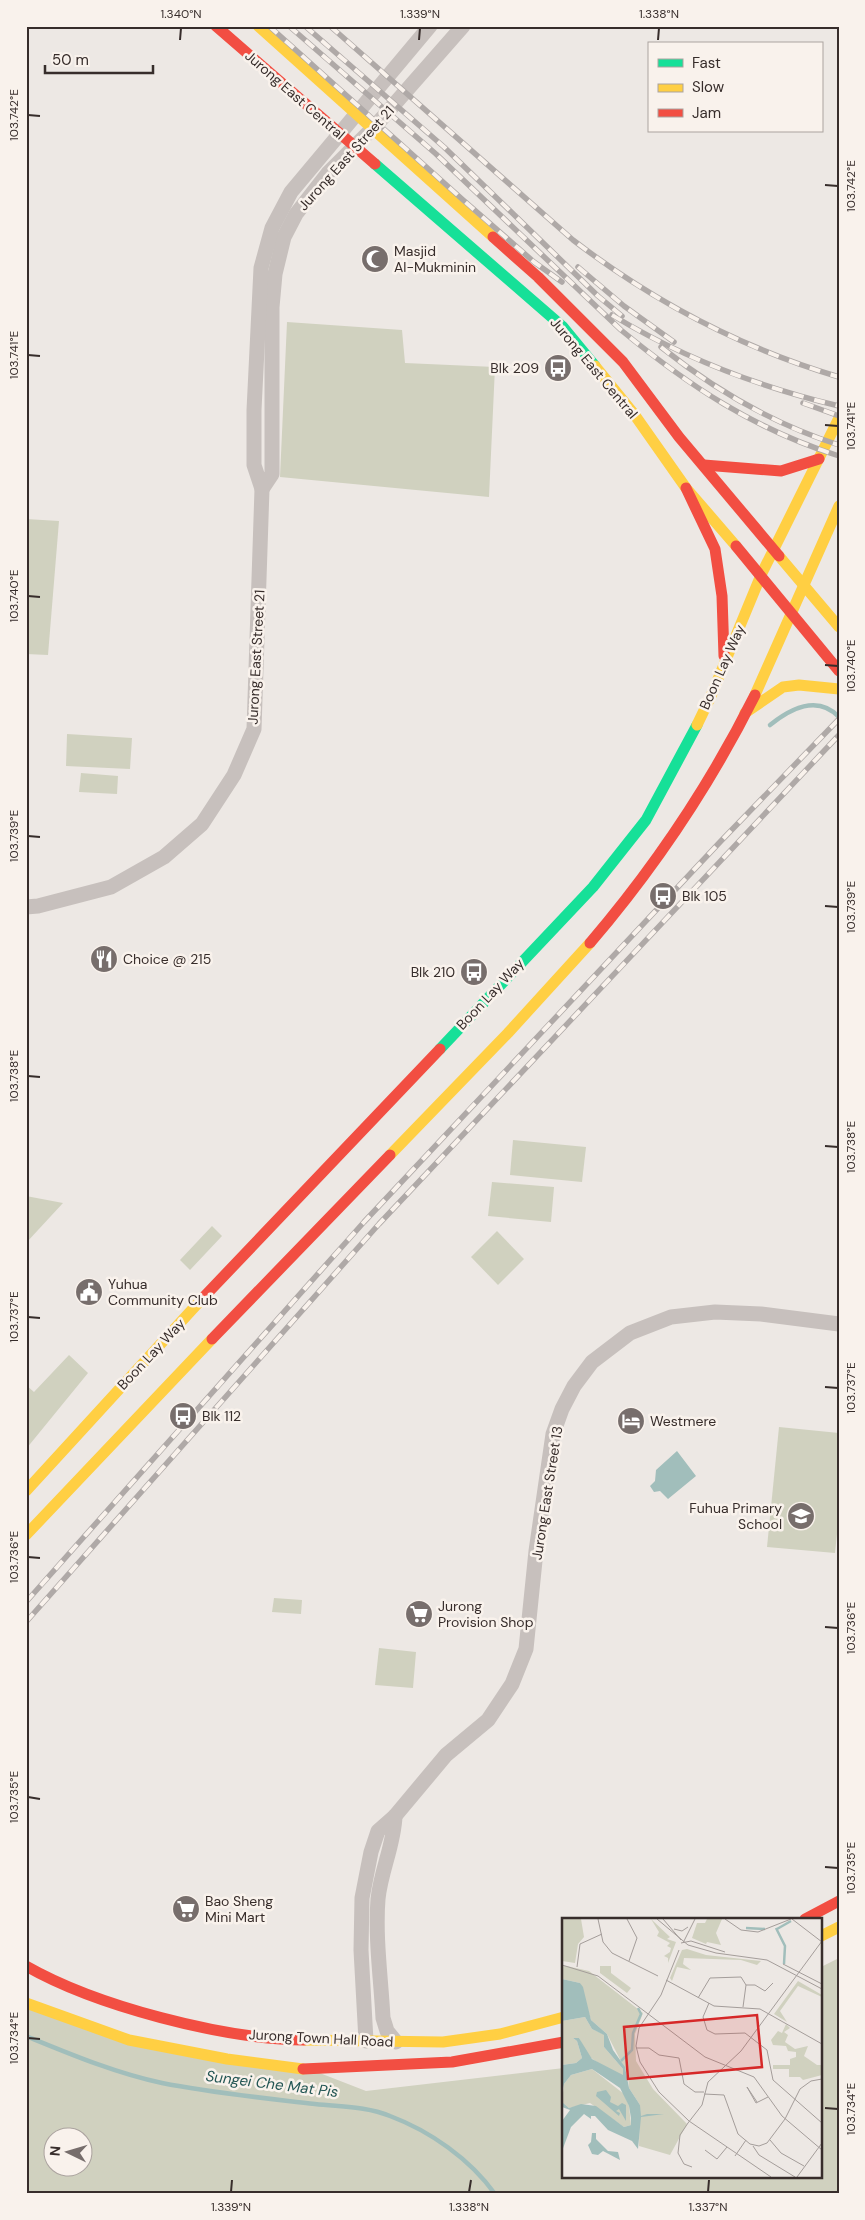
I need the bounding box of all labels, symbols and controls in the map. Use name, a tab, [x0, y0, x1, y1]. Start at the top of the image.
text: 1.340°N	[160, 6, 202, 22]
text: 1.339°N	[400, 6, 440, 22]
text: 1.338°N	[639, 6, 679, 22]
scale bar	[45, 42, 152, 74]
legend	[648, 42, 822, 132]
street label: Jurong East Central	[241, 47, 349, 143]
text: 50 m	[52, 50, 89, 70]
text: Fast	[692, 53, 721, 73]
text: Slow	[692, 77, 725, 97]
text: 103.742°E	[6, 89, 22, 141]
street label: Jurong East Street 21	[294, 102, 398, 214]
text: Jam	[692, 103, 721, 123]
text: 103.742°E	[843, 160, 859, 212]
place label: Masjid Al-Mukminin	[394, 242, 476, 276]
mosque icon: Masjid Al-Mukminin	[360, 244, 390, 274]
street label: Jurong East Central	[546, 314, 642, 422]
text: 103.741°E	[6, 330, 22, 379]
bus stop icon: Blk 209	[543, 353, 573, 383]
place label: Blk 209	[490, 359, 539, 377]
text: 103.741°E	[843, 401, 859, 450]
text: 103.740°E	[6, 569, 22, 623]
street label: Jurong East Street 21	[243, 589, 269, 725]
street label: Boon Lay Way	[695, 622, 749, 712]
text: 103.740°E	[843, 639, 859, 693]
text: 103.739°E	[6, 810, 22, 862]
bus stop icon: Blk 105	[648, 881, 678, 911]
text: 103.739°E	[843, 881, 859, 933]
place label: Blk 105	[682, 887, 727, 905]
restaurant icon: Choice @ 215	[89, 944, 119, 974]
place label: Choice @ 215	[123, 950, 211, 968]
street label: Boon Lay Way	[452, 954, 528, 1033]
bus stop icon: Blk 210	[459, 957, 489, 987]
place label: Blk 210	[411, 963, 455, 981]
text: 103.738°E	[6, 1050, 22, 1102]
text: 103.738°E	[843, 1121, 859, 1173]
place label: Yuhua Community Club	[108, 1275, 218, 1309]
public building icon: Yuhua Community Club	[74, 1277, 104, 1307]
text: 103.737°E	[6, 1291, 22, 1343]
street label: Boon Lay Way	[113, 1314, 189, 1393]
text: 103.737°E	[843, 1362, 859, 1414]
bus stop icon: Blk 112	[168, 1401, 198, 1431]
hotel icon: Westmere	[616, 1406, 646, 1436]
place label: Blk 112	[202, 1407, 241, 1425]
place label: Westmere	[650, 1412, 716, 1430]
street label: Jurong East Street 13	[528, 1425, 566, 1561]
place label: Fuhua Primary School	[689, 1499, 782, 1533]
school or university icon: Fuhua Primary School	[786, 1501, 816, 1531]
text: 103.736°E	[6, 1530, 22, 1583]
place label: Jurong Provision Shop	[438, 1597, 534, 1631]
supermarket icon: Jurong Provision Shop	[404, 1599, 434, 1629]
text: 103.736°E	[843, 1601, 859, 1654]
text: 103.735°E	[6, 1771, 22, 1823]
text: 103.735°E	[843, 1842, 859, 1894]
place label: Bao Sheng Mini Mart	[205, 1892, 273, 1926]
supermarket icon: Bao Sheng Mini Mart	[171, 1894, 201, 1924]
inset map	[562, 1918, 822, 2178]
text: 103.734°E	[6, 2012, 22, 2064]
street label: Jurong Town Hall Road	[248, 2025, 394, 2051]
water label: Sungei Che Mat Pis	[205, 2066, 339, 2102]
text: 103.734°E	[843, 2083, 859, 2135]
north arrow	[42, 2128, 92, 2178]
text: N	[46, 2145, 64, 2157]
text: 1.339°N	[211, 2199, 251, 2215]
text: 1.338°N	[449, 2199, 489, 2215]
text: 1.337°N	[689, 2199, 727, 2215]

